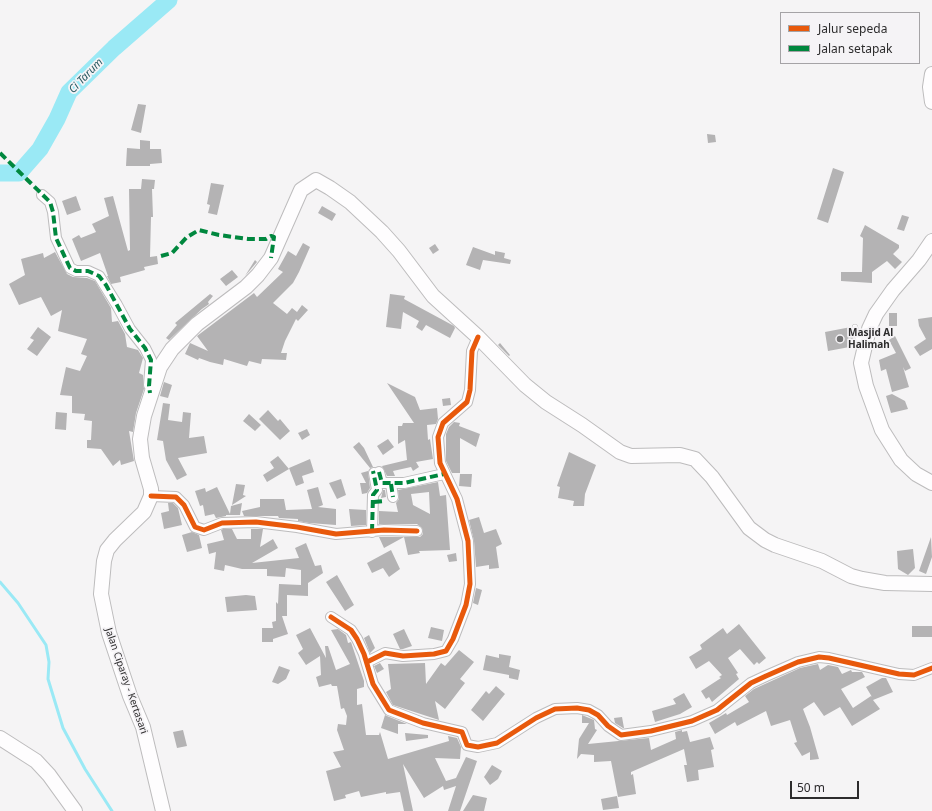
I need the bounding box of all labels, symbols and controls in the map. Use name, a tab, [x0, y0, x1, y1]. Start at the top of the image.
legend	[780, 12, 920, 64]
text: Jalur sepeda	[818, 20, 887, 37]
text: Jalan setapak	[818, 40, 892, 57]
water label: Ci Tarum	[66, 56, 106, 96]
place label: Masjid Al Halimah	[848, 327, 893, 350]
marker: Masjid Al Halimah	[835, 334, 845, 344]
street label: Jalan Ciparay - Kertasari	[102, 626, 150, 736]
scale bar	[792, 773, 861, 799]
text: 50 m	[797, 779, 825, 796]

